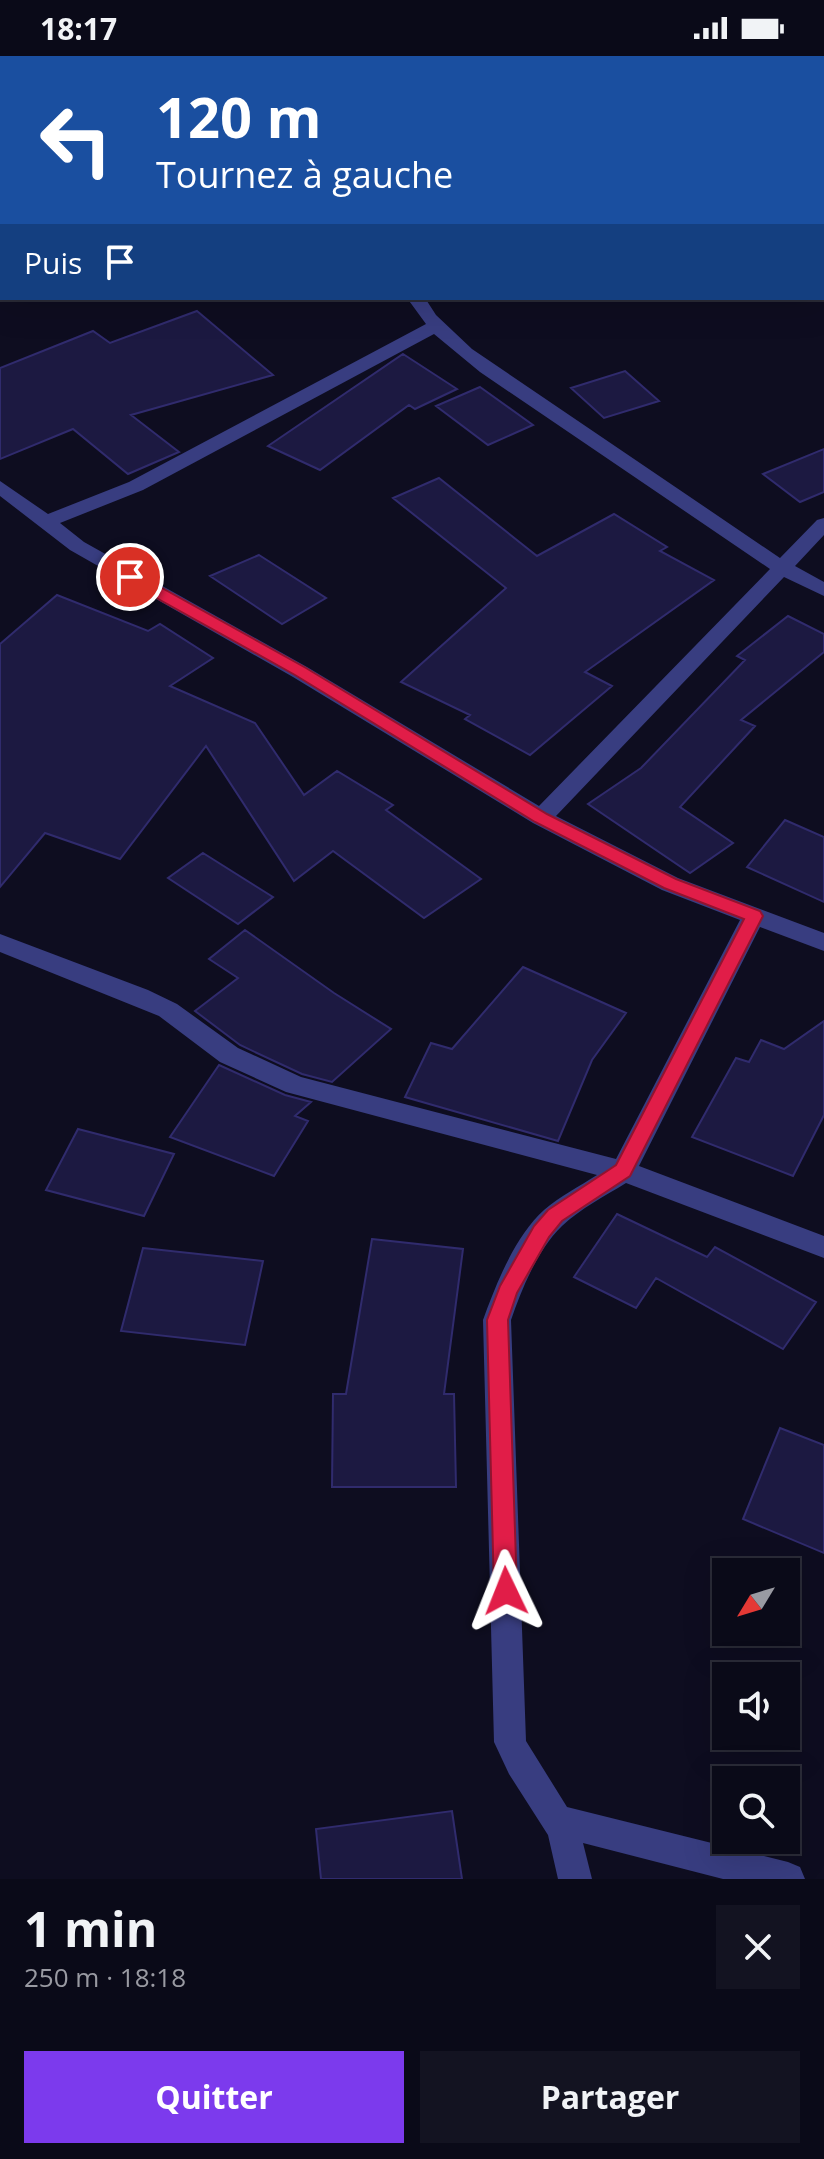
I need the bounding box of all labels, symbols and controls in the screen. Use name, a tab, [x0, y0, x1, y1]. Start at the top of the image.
text: 18:17	[40, 8, 117, 49]
text: 120 m	[156, 78, 322, 154]
icon: left	[24, 88, 128, 192]
text: Tournez à gauche	[156, 150, 453, 199]
icon: arrive	[98, 240, 142, 284]
text: Puis	[24, 242, 82, 283]
pin	[96, 543, 164, 611]
icon: arrive	[108, 555, 152, 599]
position arrow	[464, 1549, 548, 1633]
north arrow	[712, 1558, 800, 1646]
map controls	[712, 1558, 800, 1854]
button: sound	[712, 1662, 800, 1750]
button: search	[712, 1766, 800, 1854]
text: 1 min	[24, 1896, 157, 1961]
button: close	[716, 1905, 800, 1989]
text: 250 m · 18:18	[24, 1959, 186, 1995]
button: Quitter	[24, 2051, 404, 2143]
button: Partager	[420, 2051, 800, 2143]

